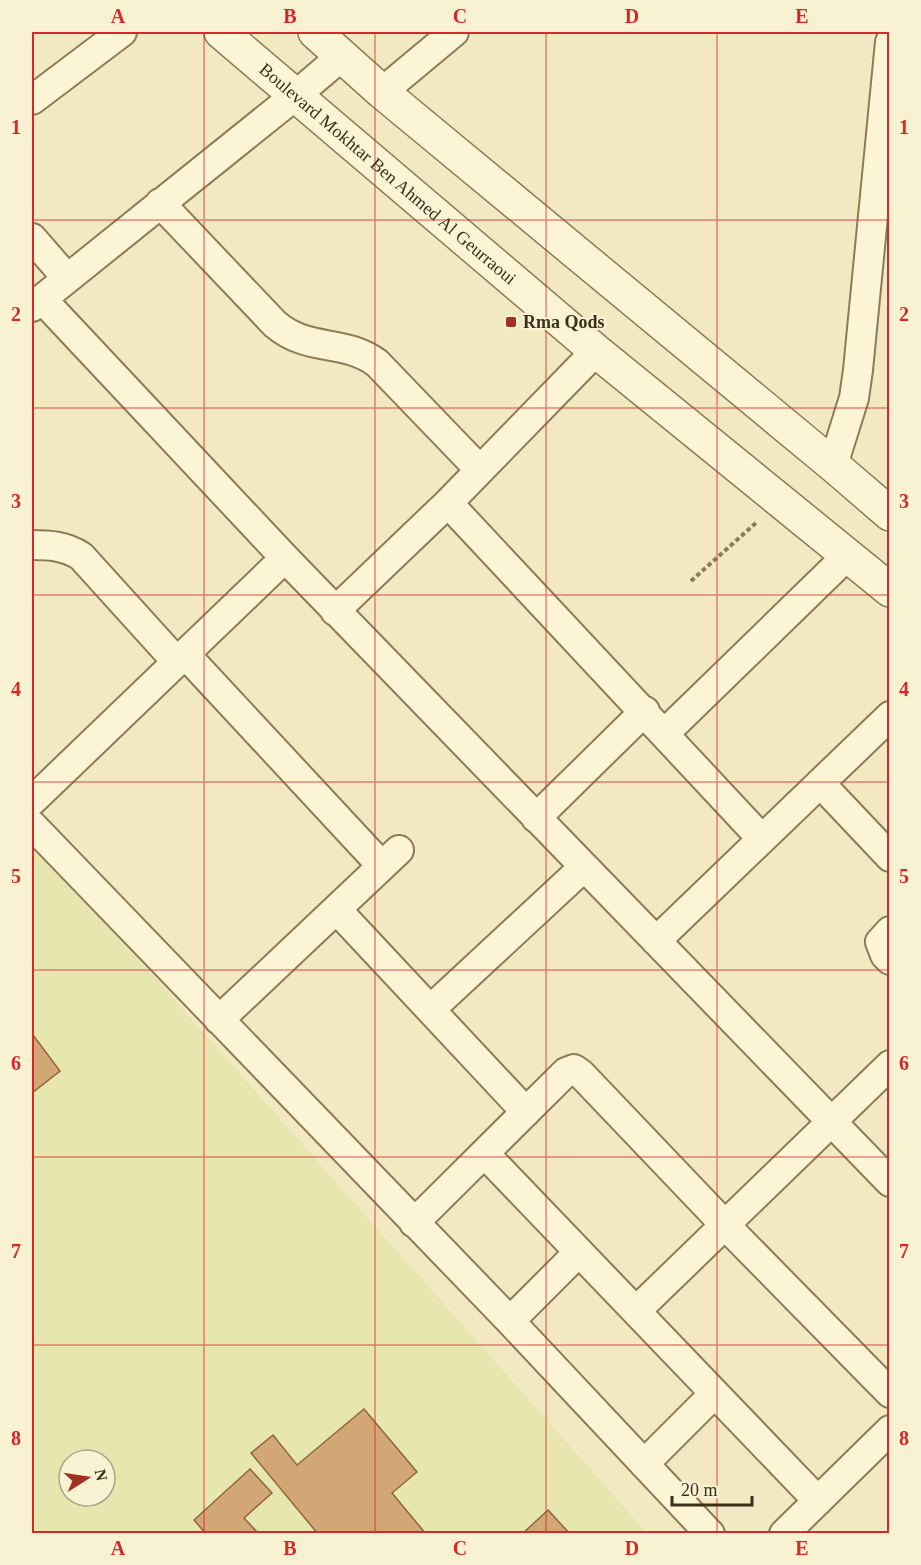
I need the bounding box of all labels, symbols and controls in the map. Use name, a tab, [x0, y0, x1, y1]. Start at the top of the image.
text: A	[111, 5, 126, 27]
text: B	[283, 5, 297, 27]
text: C	[453, 5, 467, 27]
text: D	[625, 5, 639, 27]
text: E	[795, 5, 809, 27]
street label: Boulevard Mokhtar Ben Ahmed Al Geurraoui	[255, 59, 520, 289]
text: 1	[11, 116, 21, 138]
text: 1	[899, 116, 909, 138]
text: 2	[11, 303, 21, 325]
text: 2	[899, 303, 909, 325]
place label: Rma Qods	[523, 312, 605, 332]
marker: Rma Qods	[504, 315, 518, 329]
text: 3	[11, 490, 21, 512]
text: 3	[899, 490, 909, 512]
text: 4	[11, 678, 21, 700]
text: 4	[899, 678, 909, 700]
text: 5	[11, 865, 21, 887]
text: 5	[899, 865, 909, 887]
text: 6	[11, 1052, 21, 1074]
text: 6	[899, 1052, 909, 1074]
text: 7	[11, 1240, 21, 1262]
text: 7	[899, 1240, 909, 1262]
text: 8	[11, 1427, 21, 1449]
text: 8	[899, 1427, 909, 1449]
north arrow	[57, 1448, 117, 1508]
text: N	[92, 1468, 111, 1483]
scale bar	[672, 1469, 752, 1507]
text: 20 m	[681, 1480, 718, 1500]
text: A	[111, 1537, 126, 1559]
text: B	[283, 1537, 297, 1559]
text: C	[453, 1537, 467, 1559]
text: D	[625, 1537, 639, 1559]
text: E	[795, 1537, 809, 1559]

